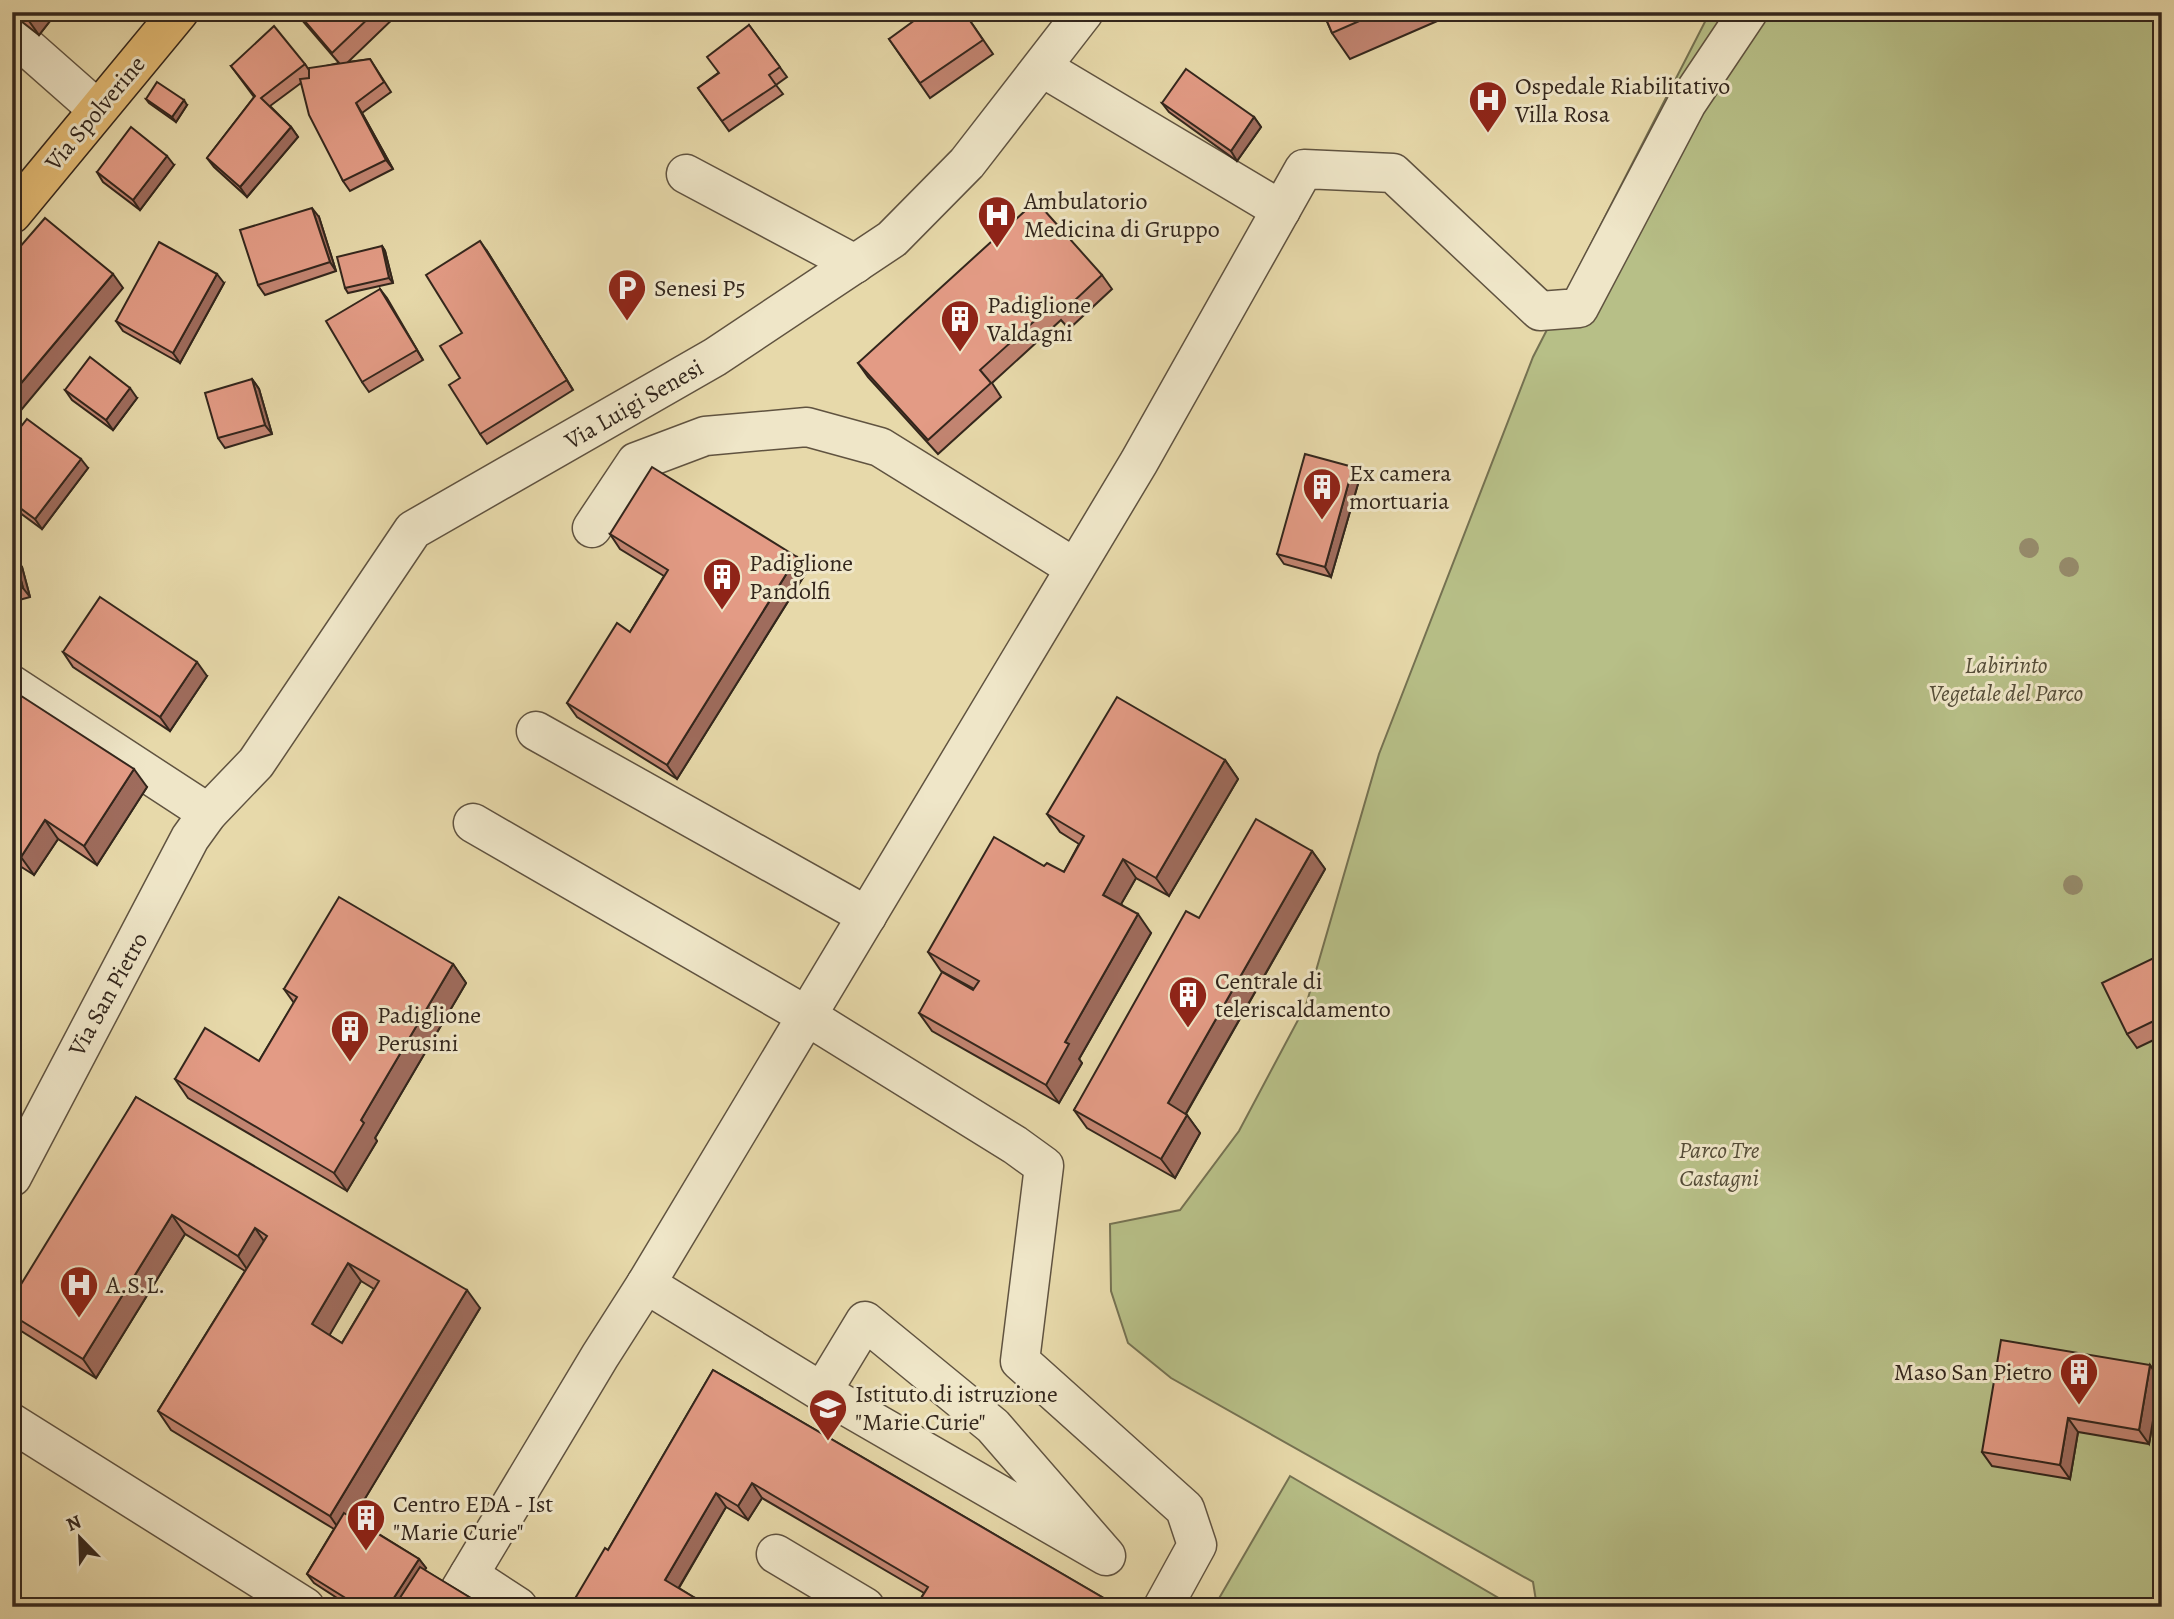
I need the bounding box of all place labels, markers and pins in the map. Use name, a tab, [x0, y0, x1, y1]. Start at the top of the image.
place label: Ospedale Riabilitativo Villa Rosa	[1514, 70, 1730, 130]
hospital icon: Ospedale Riabilitativo Villa Rosa	[1467, 79, 1509, 134]
place label: Ambulatorio Medicina di Gruppo	[1023, 185, 1220, 245]
hospital icon: Ambulatorio Medicina di Gruppo	[976, 194, 1018, 249]
parking icon: Senesi P5	[606, 267, 648, 322]
place label: Senesi P5	[654, 272, 746, 304]
place label: Padiglione Valdagni	[986, 289, 1091, 349]
building icon: Padiglione Valdagni	[939, 298, 981, 353]
place label: Ex camera mortuaria	[1349, 457, 1452, 517]
building icon: Ex camera mortuaria	[1301, 466, 1343, 521]
place label: Padiglione Pandolfi	[749, 547, 853, 607]
building icon: Padiglione Pandolfi	[701, 556, 743, 611]
place label: Centrale di teleriscaldamento	[1215, 965, 1391, 1025]
building icon: Centrale di teleriscaldamento	[1167, 974, 1209, 1029]
place label: Padiglione Perusini	[377, 999, 481, 1059]
building icon: Padiglione Perusini	[329, 1008, 371, 1063]
hospital icon: A.S.L.	[58, 1264, 100, 1319]
place label: A.S.L.	[105, 1269, 165, 1301]
building icon: Maso San Pietro	[2058, 1351, 2100, 1406]
place label: Maso San Pietro	[1894, 1356, 2052, 1388]
place label: Istituto di istruzione "Marie Curie"	[855, 1378, 1058, 1438]
school or university icon: Istituto di istruzione "Marie Curie"	[807, 1387, 849, 1442]
place label: Centro EDA - Ist "Marie Curie"	[393, 1488, 553, 1548]
building icon: Centro EDA - Ist "Marie Curie"	[345, 1497, 387, 1552]

